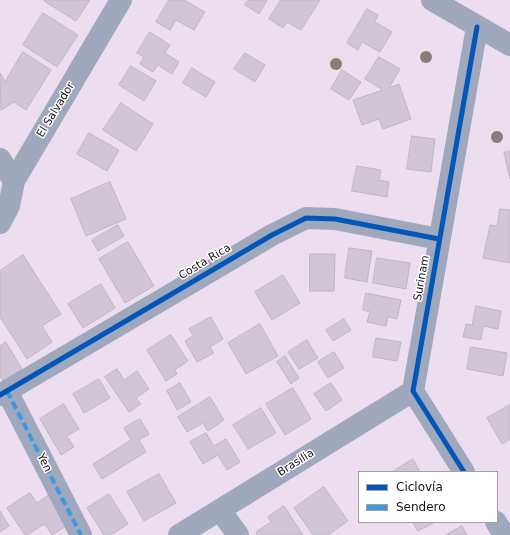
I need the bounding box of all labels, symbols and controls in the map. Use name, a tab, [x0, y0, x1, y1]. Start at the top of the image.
street label: El Salvador	[34, 80, 78, 140]
street label: Costa Rica	[177, 241, 233, 283]
street label: Surinam	[412, 254, 432, 302]
street label: Brasilia	[275, 447, 317, 479]
street label: Yen	[34, 452, 54, 474]
legend	[358, 471, 498, 523]
text: Ciclovía	[396, 480, 443, 494]
text: Sendero	[396, 500, 446, 514]

